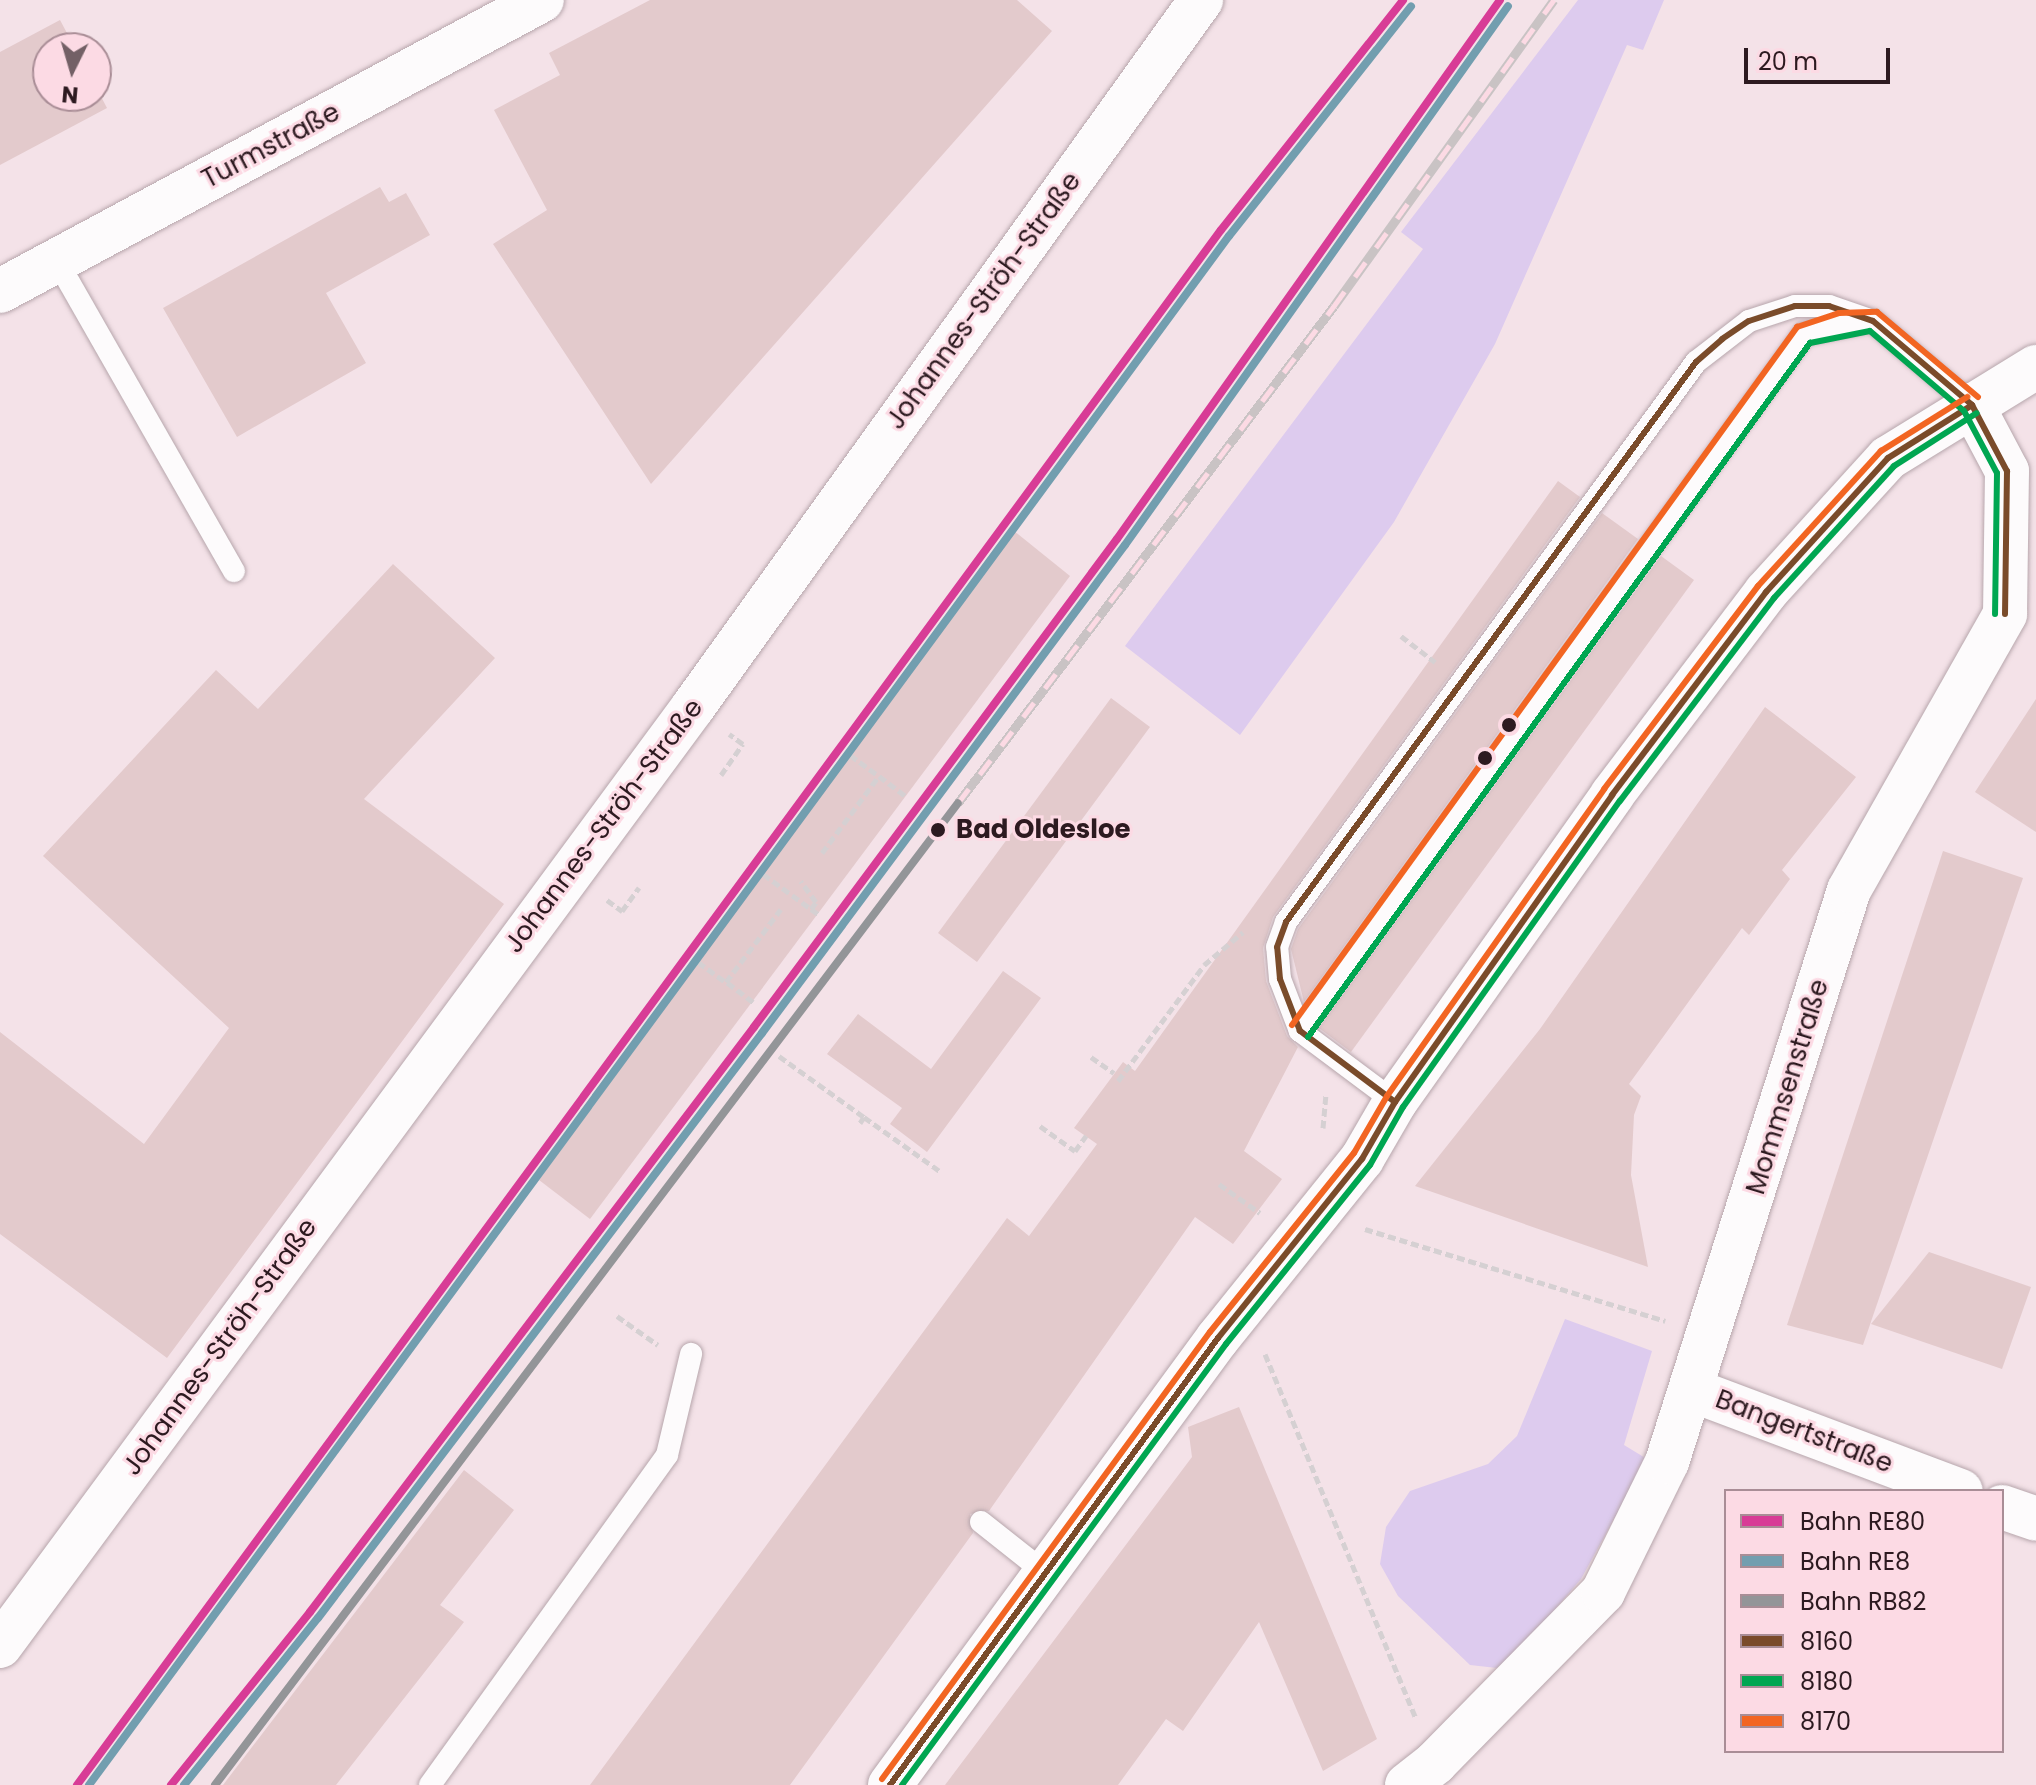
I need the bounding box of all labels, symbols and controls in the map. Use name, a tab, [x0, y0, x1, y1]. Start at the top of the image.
north arrow	[32, 32, 112, 112]
scale bar	[1748, 32, 1894, 82]
text: 20 m	[1758, 45, 1818, 78]
text: N	[60, 78, 80, 111]
street label: Turmstraße	[197, 97, 345, 195]
street label: Johannes-Ströh-Straße	[880, 167, 1088, 435]
street label: Johannes-Ströh-Straße	[498, 693, 710, 959]
unlabelled marker	[1501, 717, 1517, 733]
unlabelled marker	[1477, 750, 1493, 766]
place label: Bad Oldesloe	[956, 814, 1130, 846]
marker: Bad Oldesloe	[927, 819, 949, 841]
street label: Mommsenstraße	[1740, 976, 1836, 1198]
street label: Johannes-Ströh-Straße	[116, 1213, 324, 1481]
street label: Bangertstraße	[1711, 1384, 1897, 1480]
legend	[1724, 1489, 2004, 1753]
text: Bahn RE80	[1800, 1505, 1925, 1538]
text: Bahn RE8	[1800, 1545, 1910, 1578]
text: Bahn RB82	[1800, 1585, 1926, 1618]
text: 8160	[1800, 1625, 1853, 1658]
text: 8180	[1800, 1665, 1853, 1698]
text: 8170	[1800, 1705, 1851, 1738]

